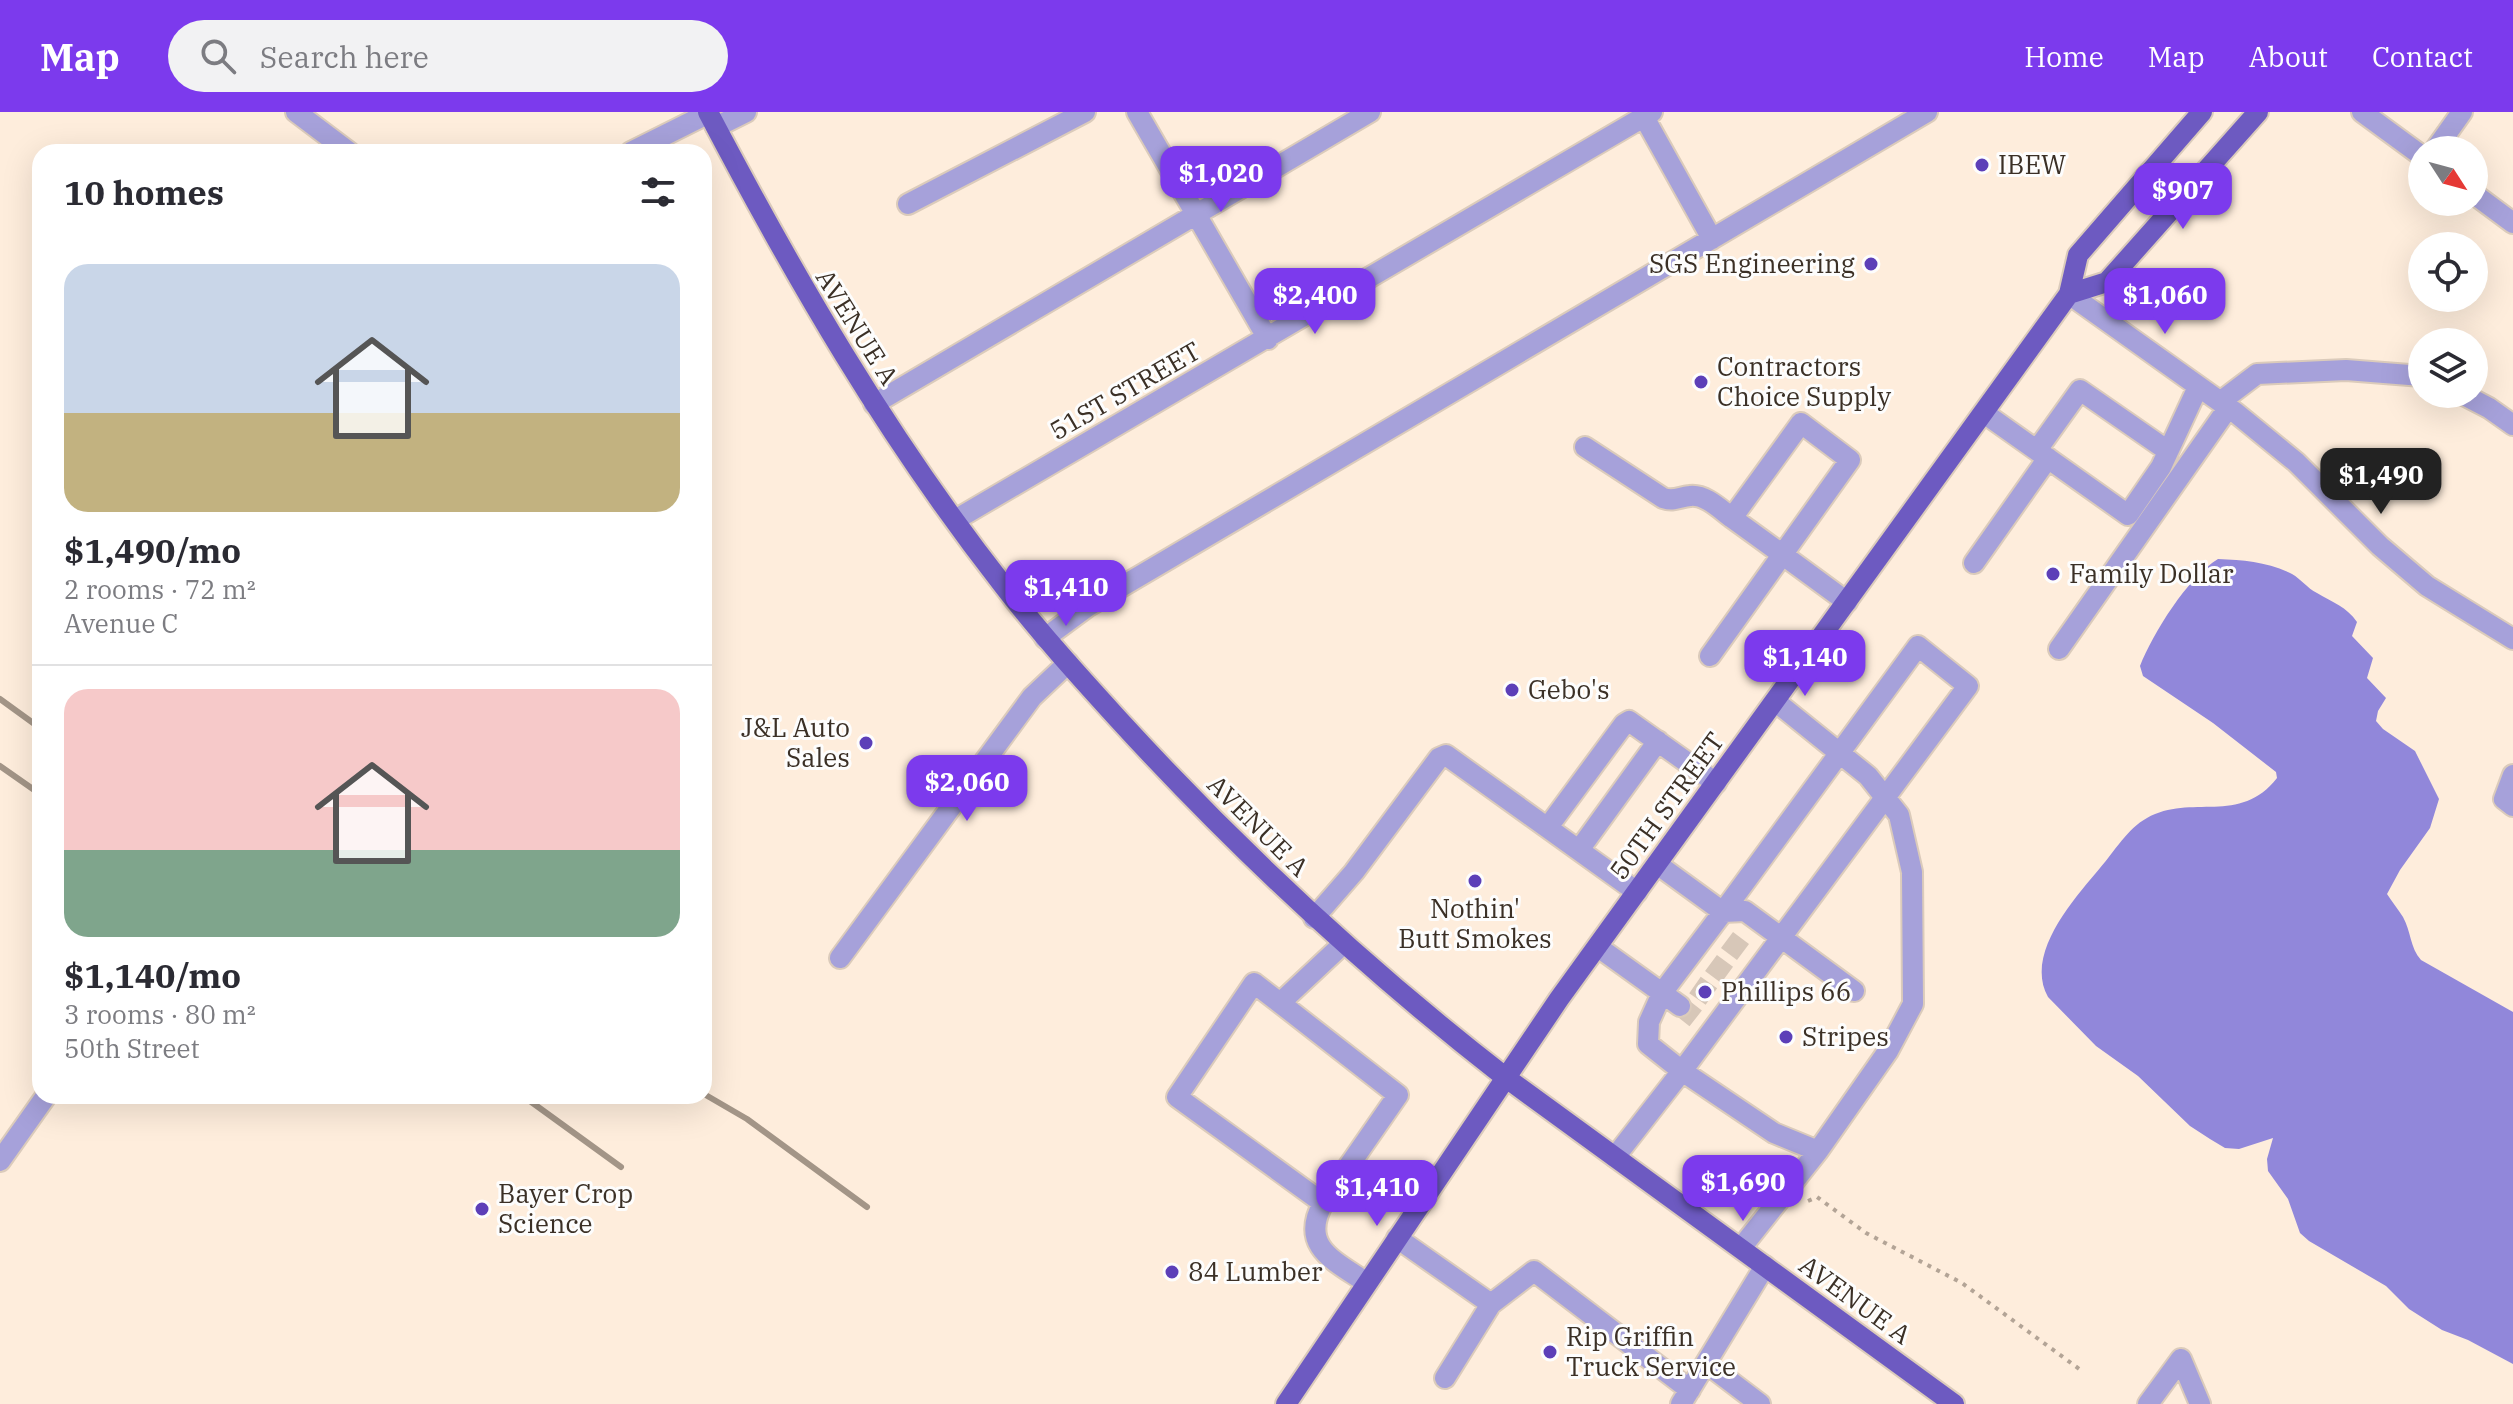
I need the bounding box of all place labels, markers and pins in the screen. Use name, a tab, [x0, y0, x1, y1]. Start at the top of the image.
pin: $1,020	[1156, 146, 1286, 214]
place label: IBEW	[1998, 147, 2066, 181]
marker: IBEW	[1973, 156, 1991, 174]
pin: $907	[2136, 163, 2230, 231]
place label: SGS Engineering	[1649, 246, 1855, 280]
marker: SGS Engineering	[1862, 255, 1880, 273]
pin: $2,400	[1250, 268, 1380, 336]
pin: $1,060	[2100, 268, 2230, 336]
place label: Contractors Choice Supply	[1717, 349, 1891, 413]
marker: Contractors Choice Supply	[1692, 373, 1710, 391]
pin: $1,490	[2316, 448, 2446, 516]
place label: Family Dollar	[2069, 556, 2234, 590]
pin: $1,410	[1001, 560, 1131, 628]
marker: Family Dollar	[2044, 565, 2062, 583]
pin: $1,140	[1740, 630, 1870, 698]
place label: Gebo's	[1528, 672, 1610, 706]
marker: Gebo's	[1503, 681, 1521, 699]
place label: J&L Auto Sales	[741, 710, 850, 774]
marker: J&L Auto Sales	[857, 734, 875, 752]
pin: $2,060	[902, 755, 1032, 823]
marker: Nothin' Butt Smokes	[1466, 872, 1484, 890]
place label: Nothin' Butt Smokes	[1398, 891, 1552, 955]
place label: Phillips 66	[1721, 974, 1851, 1008]
marker: Phillips 66	[1696, 983, 1714, 1001]
place label: Stripes	[1802, 1019, 1889, 1053]
marker: Stripes	[1777, 1028, 1795, 1046]
pin: $1,690	[1678, 1155, 1808, 1223]
pin: $1,410	[1312, 1160, 1442, 1228]
place label: Bayer Crop Science	[498, 1176, 633, 1240]
marker: Bayer Crop Science	[473, 1200, 491, 1218]
place label: 84 Lumber	[1188, 1254, 1323, 1288]
marker: 84 Lumber	[1163, 1263, 1181, 1281]
place label: Rip Griffin Truck Service	[1566, 1319, 1736, 1383]
marker: Rip Griffin Truck Service	[1541, 1343, 1559, 1361]

